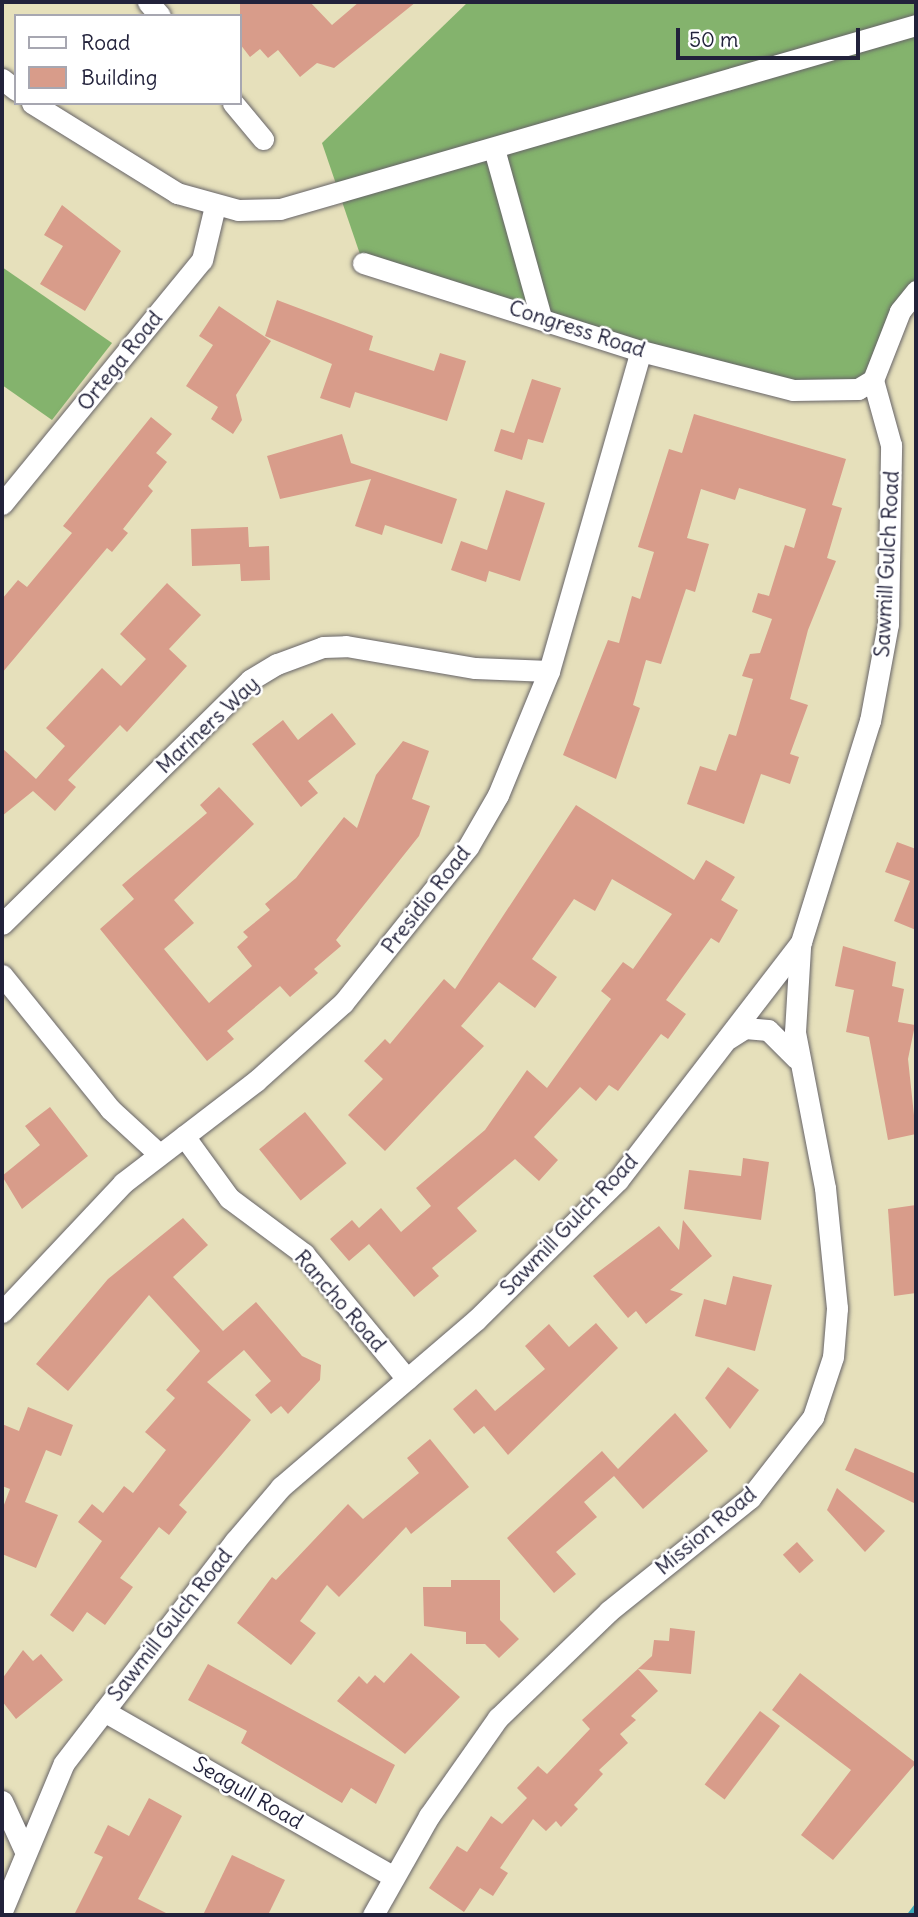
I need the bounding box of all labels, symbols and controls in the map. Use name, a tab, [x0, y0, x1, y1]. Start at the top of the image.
legend	[14, 14, 242, 105]
scale bar	[680, 14, 864, 58]
text: 50 m	[689, 26, 738, 53]
text: Road	[81, 29, 130, 56]
text: Building	[81, 64, 157, 91]
street label: Congress Road	[506, 295, 648, 363]
street label: Ortega Road	[72, 306, 168, 416]
street label: Sawmill Gulch Road	[870, 470, 904, 658]
street label: Mariners Way	[152, 671, 264, 779]
street label: Presidio Road	[376, 841, 476, 959]
street label: Sawmill Gulch Road	[495, 1149, 643, 1301]
street label: Rancho Road	[289, 1245, 391, 1357]
street label: Mission Road	[651, 1482, 761, 1580]
street label: Sawmill Gulch Road	[103, 1544, 237, 1706]
street label: Seagull Road	[189, 1751, 307, 1835]

